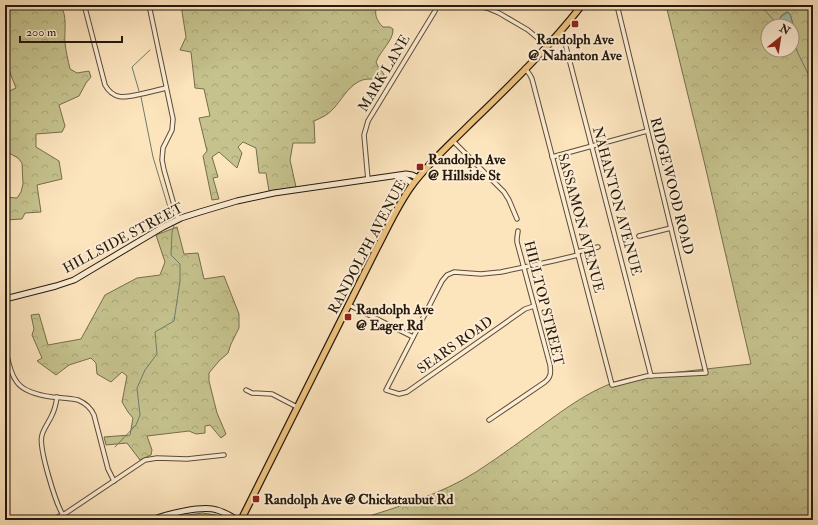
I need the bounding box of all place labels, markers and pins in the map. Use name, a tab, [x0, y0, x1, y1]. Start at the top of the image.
marker: Randolph Ave @ Nahanton Ave	[570, 19, 580, 29]
place label: Randolph Ave @ Nahanton Ave	[528, 31, 622, 64]
place label: Randolph Ave @ Hillside St	[428, 151, 506, 184]
marker: Randolph Ave @ Hillside St	[415, 162, 425, 172]
place label: Randolph Ave @ Eager Rd	[356, 301, 434, 335]
marker: Randolph Ave @ Eager Rd	[343, 312, 353, 322]
place label: Randolph Ave @ Chickataubut Rd	[264, 491, 453, 509]
marker: Randolph Ave @ Chickataubut Rd	[251, 494, 261, 504]

